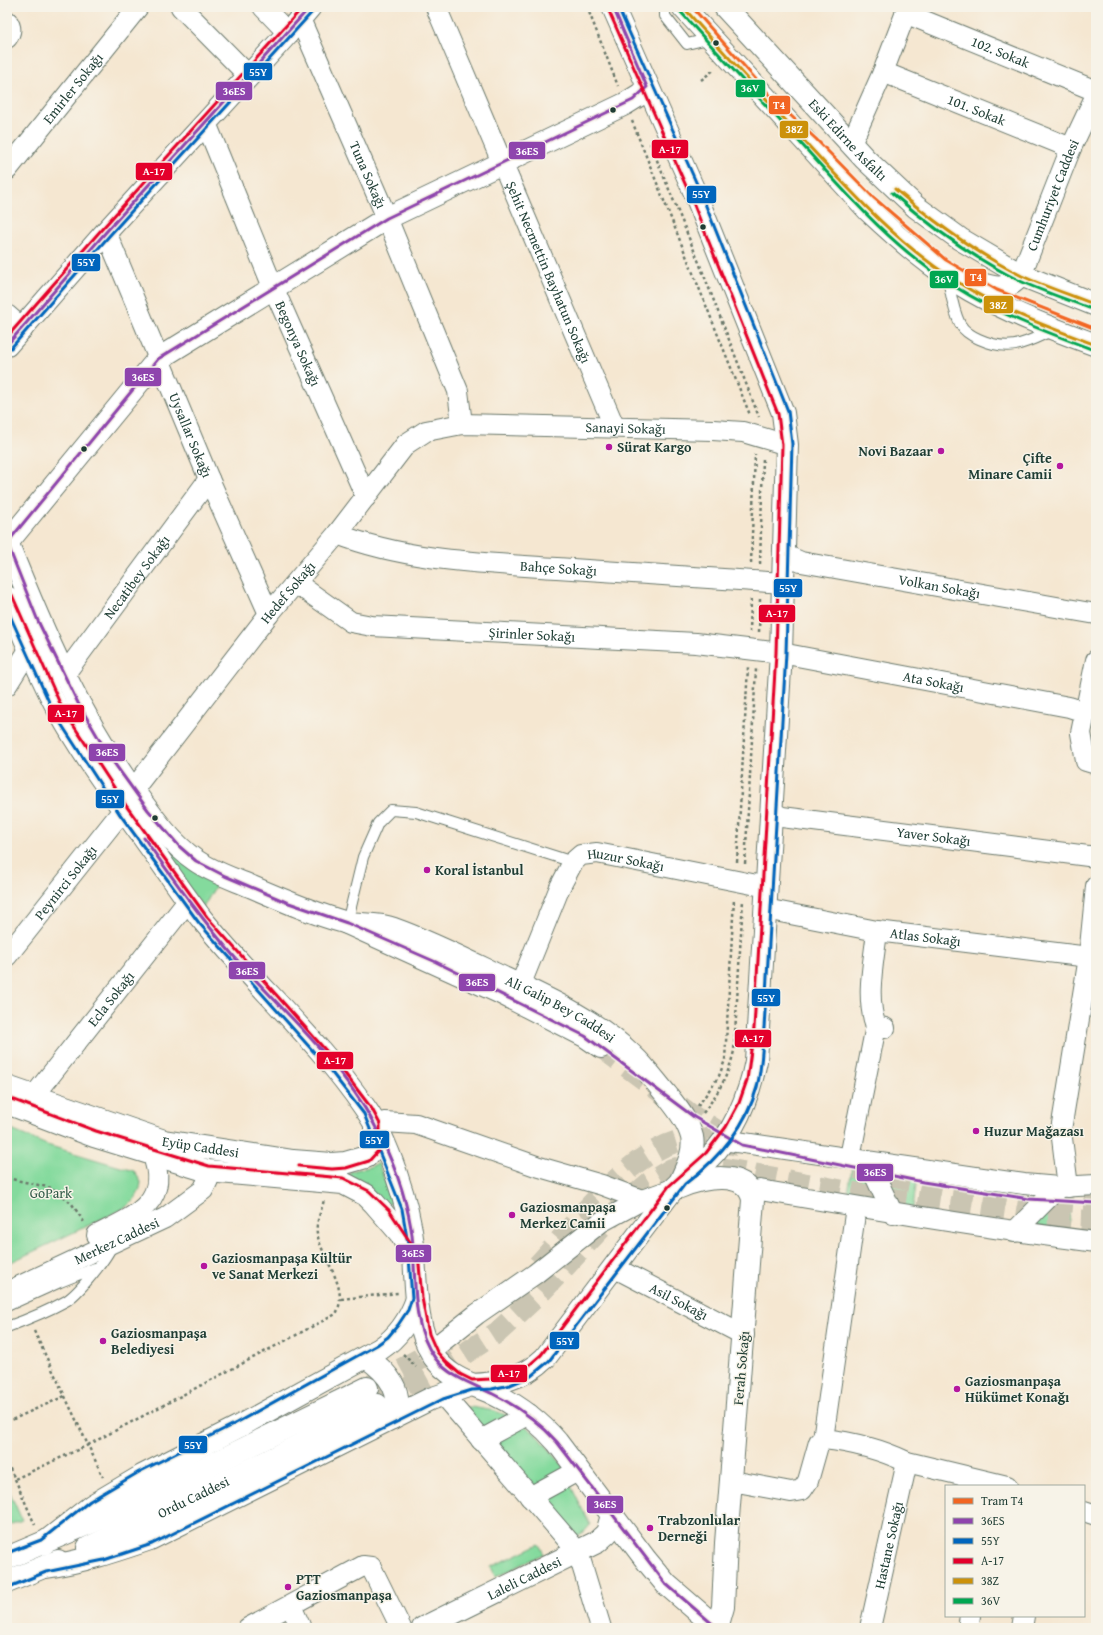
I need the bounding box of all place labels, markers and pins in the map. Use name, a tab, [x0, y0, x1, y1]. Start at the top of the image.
unlabelled marker	[711, 38, 721, 48]
unlabelled marker	[608, 105, 618, 115]
unlabelled marker	[698, 222, 708, 232]
place label: Sürat Kargo	[617, 437, 692, 457]
place label: Novi Bazaar	[859, 441, 934, 461]
marker: Sürat Kargo	[604, 442, 614, 452]
unlabelled marker	[79, 444, 89, 454]
marker: Novi Bazaar	[936, 446, 946, 456]
place label: Çifte Minare Camii	[968, 448, 1053, 484]
marker: Çifte Minare Camii	[1055, 461, 1065, 471]
unlabelled marker	[150, 813, 160, 823]
place label: Koral İstanbul	[435, 860, 524, 880]
marker: Koral İstanbul	[422, 865, 432, 875]
place label: Huzur Mağazası	[984, 1121, 1085, 1141]
marker: Huzur Mağazası	[971, 1126, 981, 1136]
place label: Gaziosmanpaşa Merkez Camii	[520, 1197, 617, 1233]
unlabelled marker	[662, 1203, 672, 1213]
marker: Gaziosmanpaşa Merkez Camii	[507, 1210, 517, 1220]
place label: Gaziosmanpaşa Kültür ve Sanat Merkezi	[212, 1248, 353, 1284]
marker: Gaziosmanpaşa Kültür ve Sanat Merkezi	[199, 1261, 209, 1271]
place label: Gaziosmanpaşa Belediyesi	[111, 1323, 208, 1359]
marker: Gaziosmanpaşa Belediyesi	[98, 1336, 108, 1346]
place label: Gaziosmanpaşa Hükümet Konağı	[965, 1371, 1070, 1407]
marker: Gaziosmanpaşa Hükümet Konağı	[952, 1384, 962, 1394]
place label: Trabzonlular Derneği	[658, 1510, 741, 1546]
marker: Trabzonlular Derneği	[645, 1523, 655, 1533]
place label: PTT Gaziosmanpaşa	[296, 1569, 393, 1605]
marker: PTT Gaziosmanpaşa	[283, 1582, 293, 1592]

